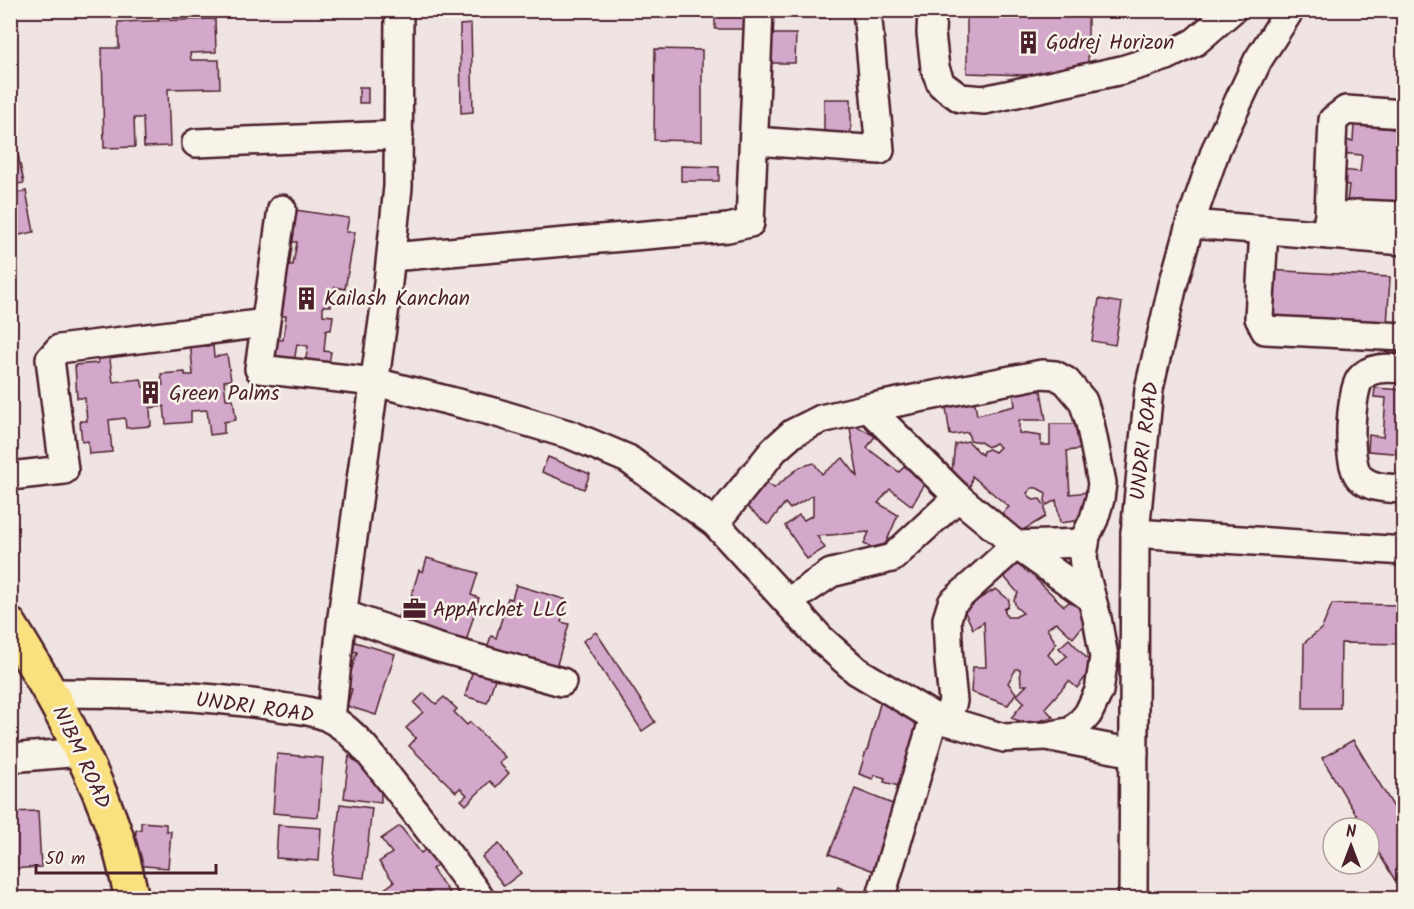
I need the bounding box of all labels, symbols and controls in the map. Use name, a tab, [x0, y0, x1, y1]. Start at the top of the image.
place label: Godrej Horizon	[1046, 27, 1174, 60]
building icon: Godrej Horizon	[1015, 29, 1041, 55]
place label: Kailash Kanchan	[324, 283, 470, 316]
building icon: Kailash Kanchan	[293, 285, 319, 311]
place label: Green Palms	[169, 378, 279, 411]
building icon: Green Palms	[138, 380, 164, 406]
street label: UNDRI ROAD	[1122, 380, 1169, 502]
place label: AppArchet LLC	[433, 594, 568, 627]
office icon: AppArchet LLC	[402, 596, 428, 622]
street label: UNDRI ROAD	[194, 684, 316, 733]
street label: NIBM ROAD	[42, 701, 119, 815]
north arrow	[1321, 816, 1381, 876]
text: N	[1346, 820, 1356, 845]
scale bar	[36, 837, 216, 875]
text: 50 m	[45, 845, 85, 874]

